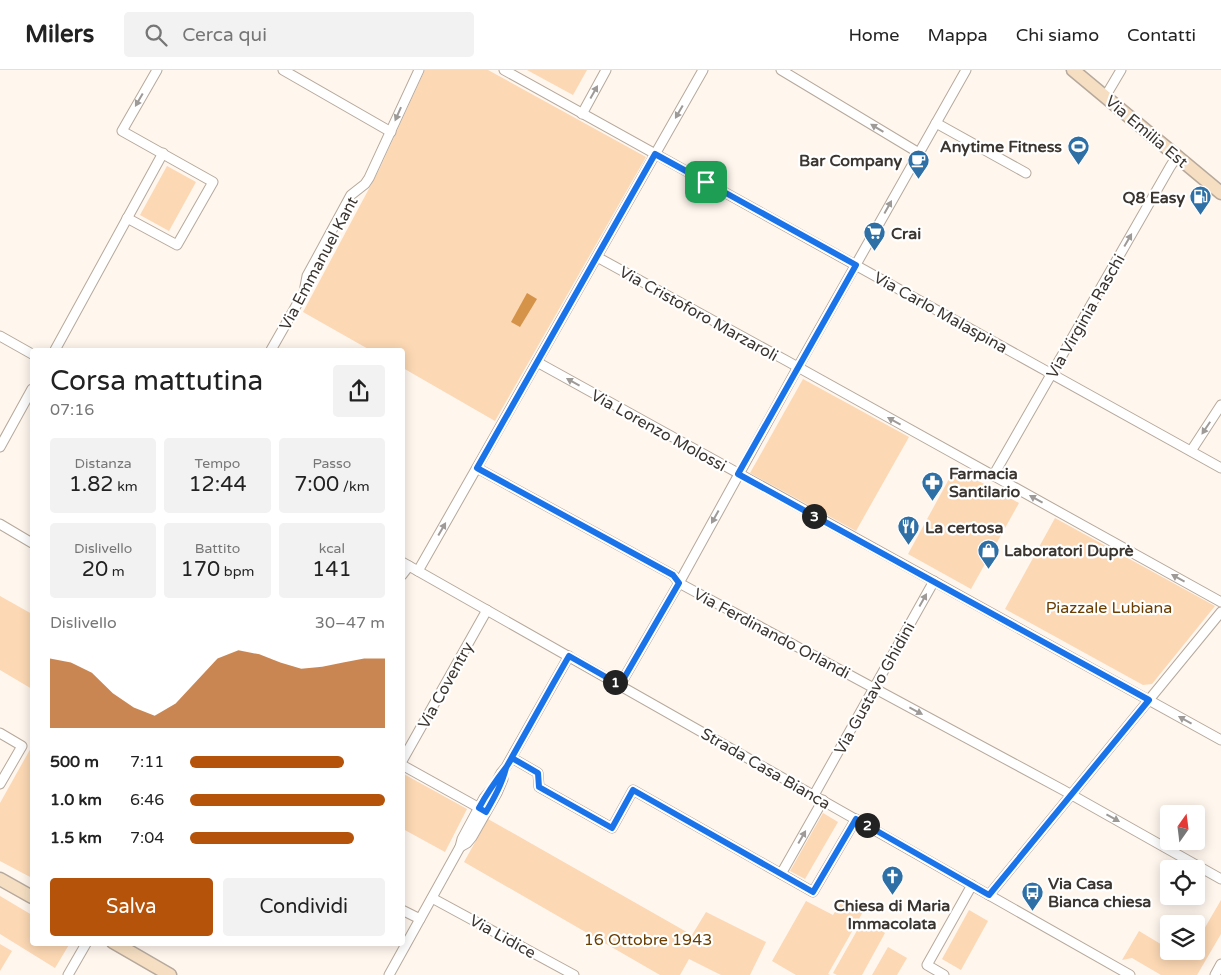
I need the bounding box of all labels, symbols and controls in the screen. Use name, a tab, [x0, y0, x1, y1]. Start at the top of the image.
search box	[124, 12, 474, 57]
text: Milers	[25, 20, 94, 49]
icon: search	[142, 21, 170, 49]
text: Cerca qui	[182, 24, 267, 46]
text: Home	[848, 24, 899, 46]
text: Mappa	[927, 24, 988, 46]
text: Chi siamo	[1016, 24, 1099, 46]
text: Contatti	[1127, 24, 1196, 46]
one-way arrow	[590, 85, 599, 98]
street label: Via Emilia Est	[1101, 91, 1192, 172]
one-way arrow	[135, 94, 144, 107]
one-way arrow	[675, 105, 683, 119]
one-way arrow	[394, 107, 402, 121]
one-way arrow	[870, 124, 884, 133]
sports icon: Anytime Fitness	[1066, 134, 1090, 165]
place label: Anytime Fitness	[940, 137, 1062, 157]
cafe icon: Bar Company	[906, 148, 930, 179]
place label: Bar Company	[799, 151, 902, 171]
pin	[685, 161, 727, 203]
icon: arrive	[692, 168, 720, 196]
fuel station icon: Q8 Easy	[1189, 185, 1213, 216]
place label: Q8 Easy	[1123, 188, 1185, 208]
street label: Via Emmanuel Kant	[275, 193, 363, 334]
one-way arrow	[884, 201, 893, 214]
supermarket icon: Crai	[863, 221, 887, 252]
place label: Crai	[891, 224, 921, 244]
one-way arrow	[1123, 234, 1132, 247]
street label: Via Virginia Raschi	[1042, 251, 1130, 382]
street label: Via Cristoforo Marzaroli	[615, 262, 782, 366]
street label: Via Carlo Malaspina	[870, 268, 1011, 358]
text: Corsa mattutina	[50, 364, 263, 398]
button: share	[333, 365, 385, 417]
one-way arrow	[567, 378, 580, 387]
street label: Via Lorenzo Molossi	[587, 385, 730, 476]
text: 07:16	[50, 400, 94, 420]
one-way arrow	[887, 417, 901, 425]
one-way arrow	[1201, 421, 1211, 435]
text: Distanza	[75, 455, 132, 472]
text: Tempo	[195, 455, 240, 472]
text: Passo	[312, 455, 351, 472]
place label: Farmacia Santilario	[949, 464, 1021, 502]
pharmacy icon: Farmacia Santilario	[921, 470, 945, 501]
text: 1.82	[69, 472, 114, 497]
text: 12:44	[188, 472, 247, 497]
text: 7:00	[294, 472, 339, 497]
text: km	[114, 478, 138, 495]
text: /km	[339, 478, 370, 495]
one-way arrow	[1030, 495, 1043, 504]
pin: 3	[802, 504, 826, 528]
text: 3	[810, 508, 819, 525]
one-way arrow	[711, 509, 719, 524]
restaurant icon: La certosa	[897, 515, 921, 546]
place label: La certosa	[925, 518, 1003, 538]
one-way arrow	[438, 522, 447, 535]
shop icon: Laboratori Duprè	[976, 538, 1000, 569]
text: Dislivello	[74, 540, 132, 557]
text: Battito	[195, 540, 240, 557]
text: kcal	[319, 540, 345, 557]
place label: Laboratori Duprè	[1004, 541, 1134, 561]
text: 20	[82, 557, 108, 582]
text: 170	[181, 557, 220, 582]
text: 141	[312, 557, 352, 582]
text: m	[108, 563, 125, 580]
text: bpm	[220, 563, 254, 580]
one-way arrow	[1171, 574, 1186, 582]
street label: Via Ferdinando Orlandi	[690, 584, 853, 684]
one-way arrow	[919, 593, 927, 607]
park label: Piazzale Lubiana	[1046, 598, 1172, 618]
text: Dislivello	[50, 613, 117, 633]
text: 30–47 m	[315, 613, 385, 633]
street label: Via Gustavo Ghidini	[830, 619, 920, 758]
street label: Via Coventry	[414, 638, 478, 732]
pin: 1	[602, 670, 628, 694]
text: 1	[611, 674, 620, 691]
one-way arrow	[909, 707, 924, 715]
one-way arrow	[1178, 716, 1192, 724]
street label: Strada Casa Bianca	[697, 724, 834, 814]
text: 500 m	[50, 752, 99, 772]
text: 7:11	[130, 752, 164, 772]
text: 1.0 km	[50, 790, 102, 810]
text: 6:46	[130, 790, 164, 810]
north arrow	[1160, 805, 1205, 850]
map controls	[1160, 805, 1205, 960]
pin: 2	[854, 812, 880, 838]
one-way arrow	[1107, 814, 1120, 823]
text: 2	[863, 817, 872, 834]
text: 1.5 km	[50, 828, 102, 848]
text: 7:04	[130, 828, 164, 848]
one-way arrow	[797, 831, 806, 844]
button: locate	[1160, 860, 1205, 905]
church icon: Chiesa di Maria Immacolata	[880, 864, 904, 895]
place label: Via Casa Bianca chiesa	[1048, 874, 1151, 912]
button: Salva	[50, 878, 213, 936]
button: Condividi	[223, 878, 385, 936]
bus stop icon: Via Casa Bianca chiesa	[1020, 880, 1044, 911]
place label: Chiesa di Maria Immacolata	[834, 896, 950, 934]
street label: Via Lidice	[466, 910, 539, 963]
button: layers	[1160, 915, 1205, 960]
park label: 16 Ottobre 1943	[584, 930, 712, 950]

